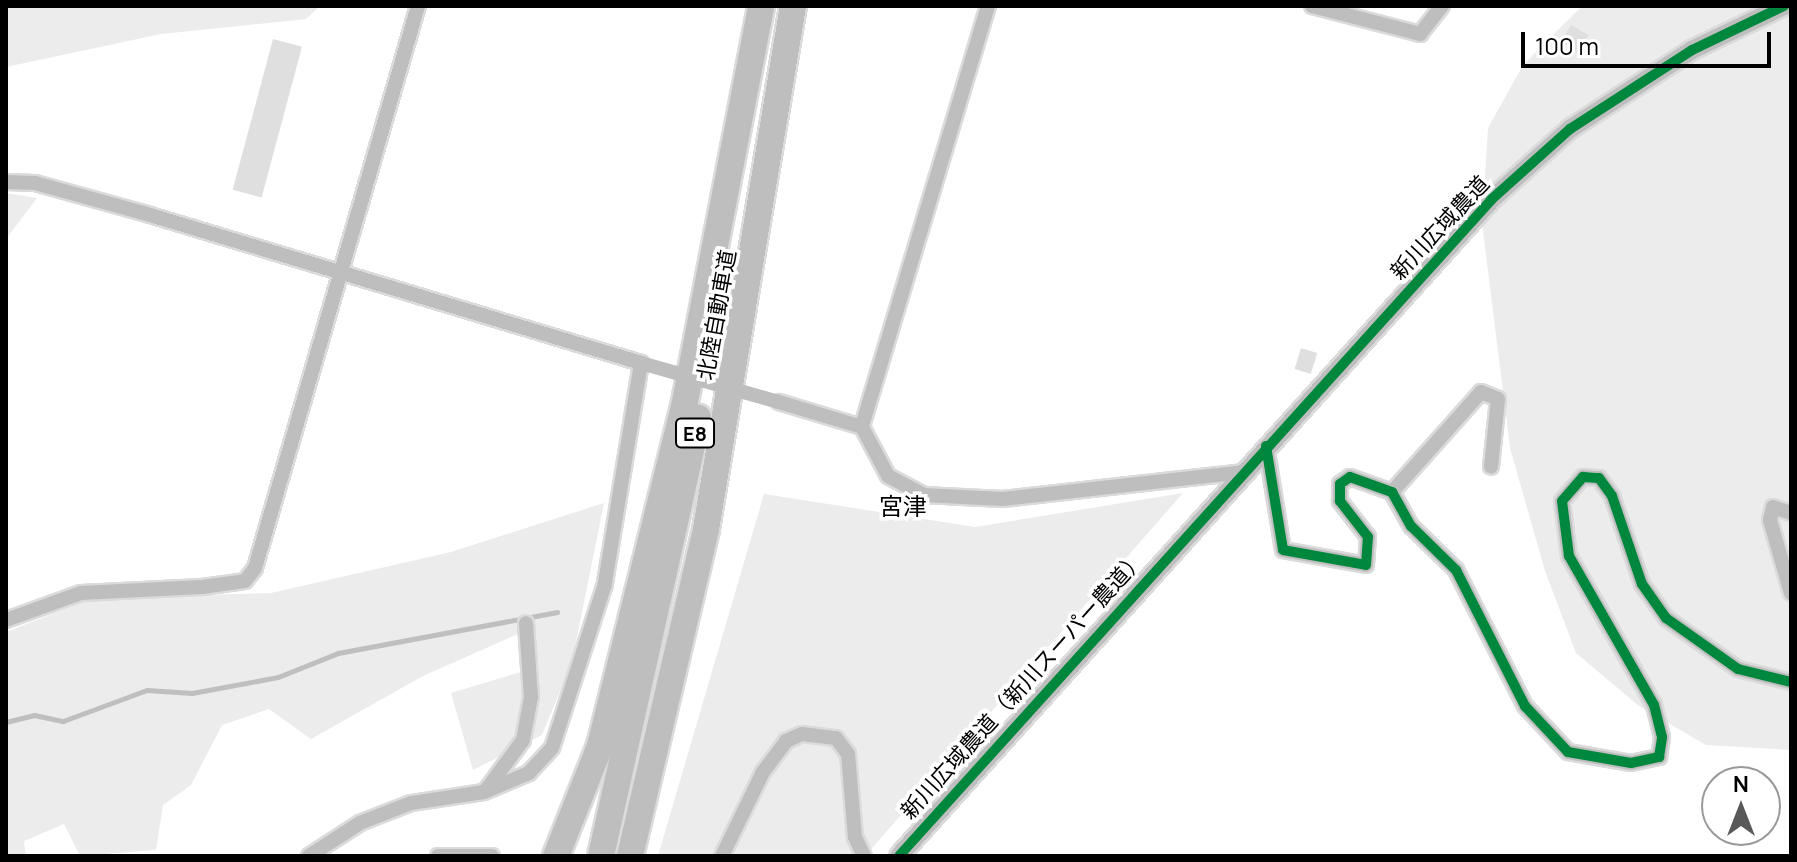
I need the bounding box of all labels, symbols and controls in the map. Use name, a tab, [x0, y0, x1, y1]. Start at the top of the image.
scale bar	[1525, 16, 1775, 66]
text: 100 m	[1535, 29, 1599, 62]
street label: 新川広域農道	[1385, 171, 1495, 285]
street label: 北陸自動車道	[693, 248, 741, 382]
road number: E8	[675, 417, 715, 449]
district label: 宮津	[879, 492, 927, 520]
street label: 新川広域農道（新川スーパー農道）	[895, 545, 1151, 825]
north arrow	[1701, 766, 1781, 846]
text: N	[1733, 769, 1749, 799]

